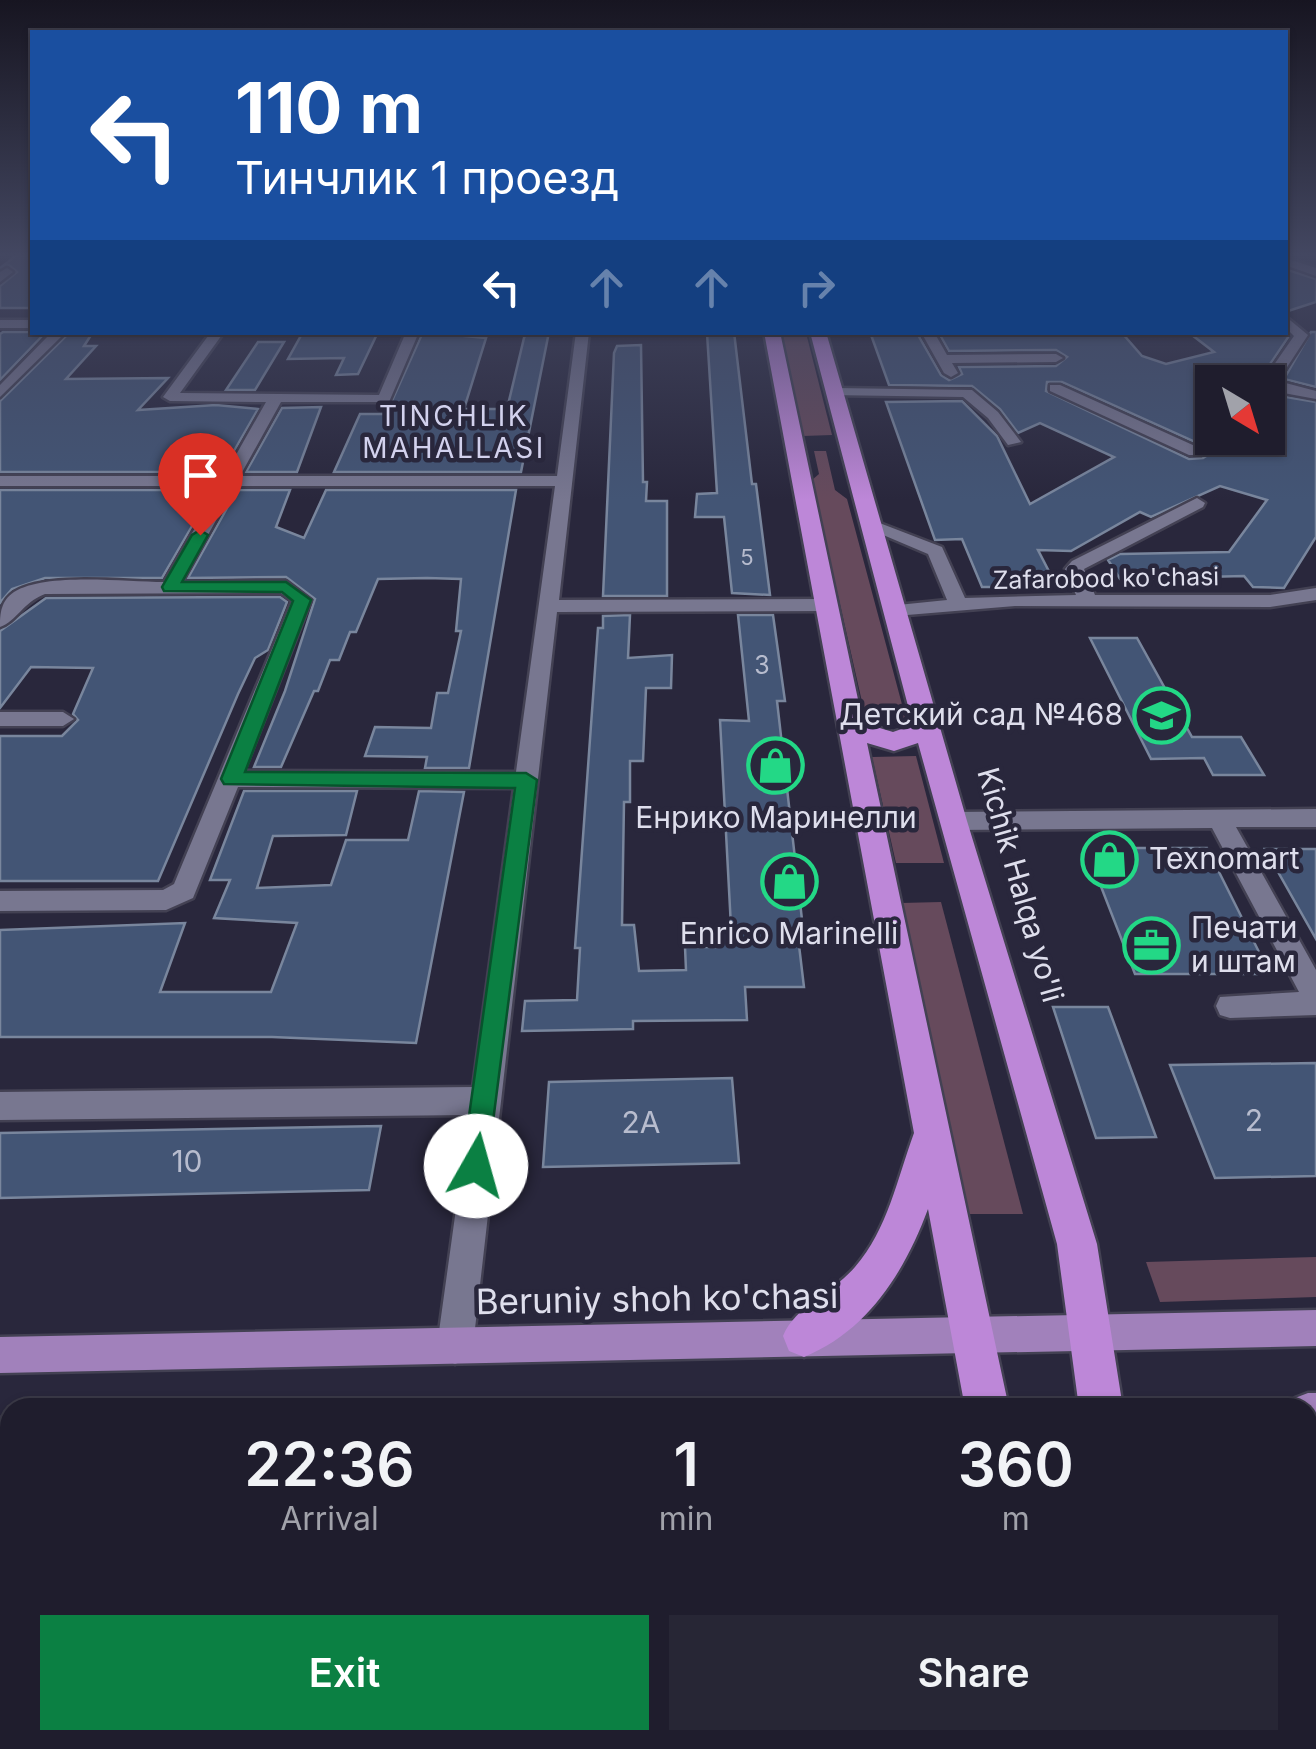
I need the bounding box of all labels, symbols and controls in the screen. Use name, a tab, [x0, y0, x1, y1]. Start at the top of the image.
text: 110 m	[235, 65, 423, 150]
icon: left	[70, 70, 200, 200]
text: Тинчлик 1 проезд	[235, 150, 619, 205]
icon: left	[474, 260, 529, 315]
icon: ahead	[579, 260, 634, 315]
icon: ahead	[684, 260, 739, 315]
icon: right	[789, 260, 844, 315]
north arrow	[1195, 365, 1285, 455]
map controls	[1195, 365, 1285, 455]
district label: TINCHLIK MAHALLASI	[362, 399, 546, 465]
pin	[158, 433, 243, 536]
icon: arrive	[173, 448, 228, 503]
house number: 5	[740, 544, 754, 570]
street label: Zafarobod ko'chasi	[992, 561, 1220, 595]
house number: 3	[754, 650, 770, 680]
school or university icon: Детский сад №468	[1132, 685, 1192, 745]
place label: Детский сад №468	[839, 696, 1123, 732]
shop icon: Енрико Маринелли	[746, 736, 806, 796]
street label: Kichik Halqa yo'li	[970, 763, 1072, 1006]
place label: Енрико Маринелли	[635, 799, 917, 835]
shop icon: Texnomart	[1080, 829, 1140, 889]
place label: Texnomart	[1149, 840, 1300, 876]
shop icon: Enrico Marinelli	[759, 851, 819, 911]
place label: Печати и штам	[1191, 909, 1297, 979]
place label: Enrico Marinelli	[680, 915, 898, 951]
office icon: Печати и штам	[1122, 915, 1182, 975]
house number: 2	[1245, 1102, 1263, 1138]
house number: 2А	[622, 1104, 661, 1140]
position arrow	[424, 1114, 528, 1218]
house number: 10	[171, 1143, 203, 1179]
street label: Beruniy shoh ko'chasi	[475, 1274, 839, 1322]
text: 22:36	[244, 1428, 415, 1500]
text: 1	[673, 1428, 699, 1500]
text: 360	[958, 1428, 1074, 1500]
text: Arrival	[280, 1499, 379, 1538]
text: min	[659, 1499, 713, 1538]
text: m	[1002, 1499, 1030, 1538]
button: Exit	[40, 1615, 649, 1730]
button: Share	[669, 1615, 1278, 1730]

